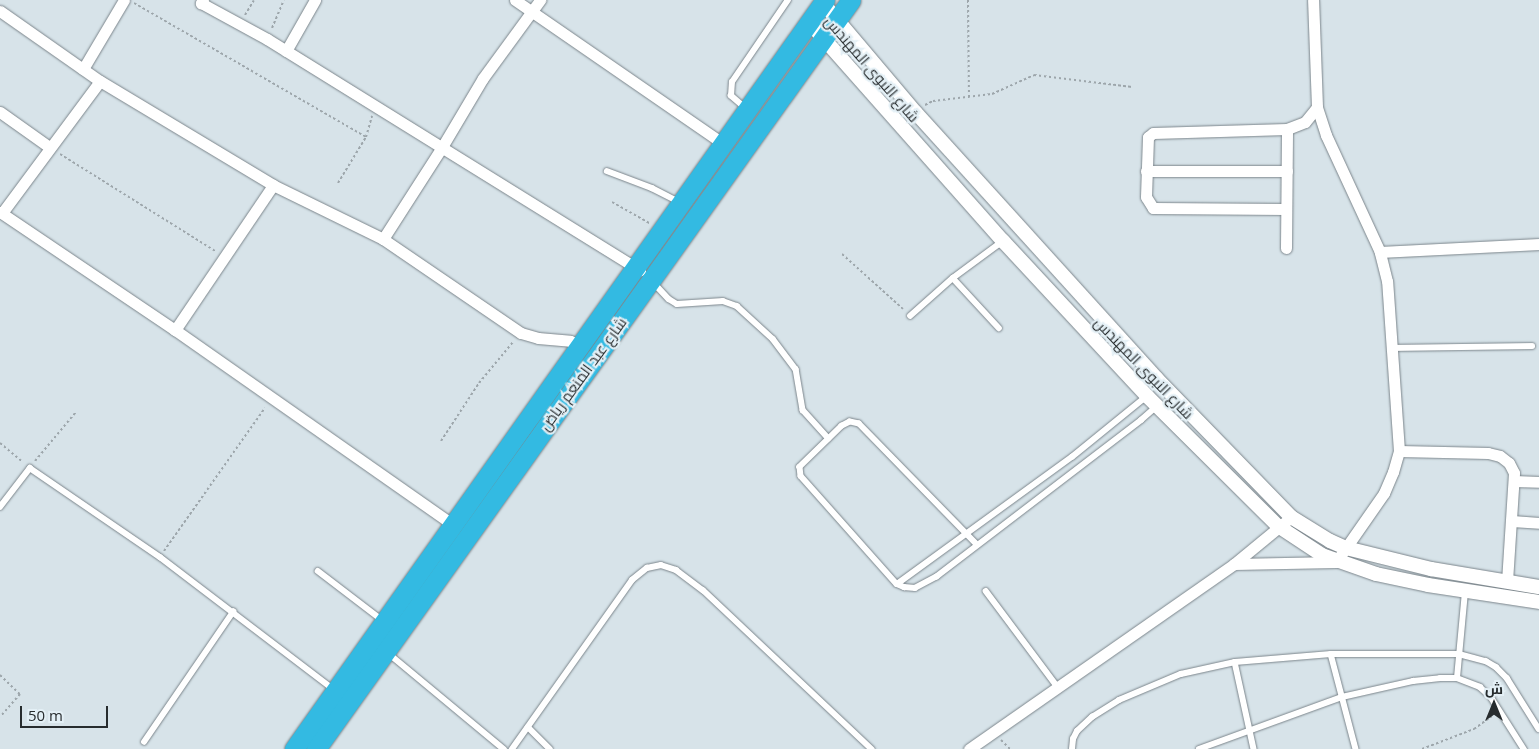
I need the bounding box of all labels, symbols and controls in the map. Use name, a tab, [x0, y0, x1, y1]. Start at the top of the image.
street label: شارع النبوى المهندس	[821, 12, 923, 126]
street label: شارع النبوى المهندس	[1091, 313, 1197, 423]
street label: شارع عبد المنعم رياض	[536, 314, 630, 434]
north arrow	[1469, 679, 1519, 729]
text: ش	[1485, 679, 1503, 698]
scale bar	[22, 696, 110, 728]
text: 50 m	[28, 705, 63, 725]

